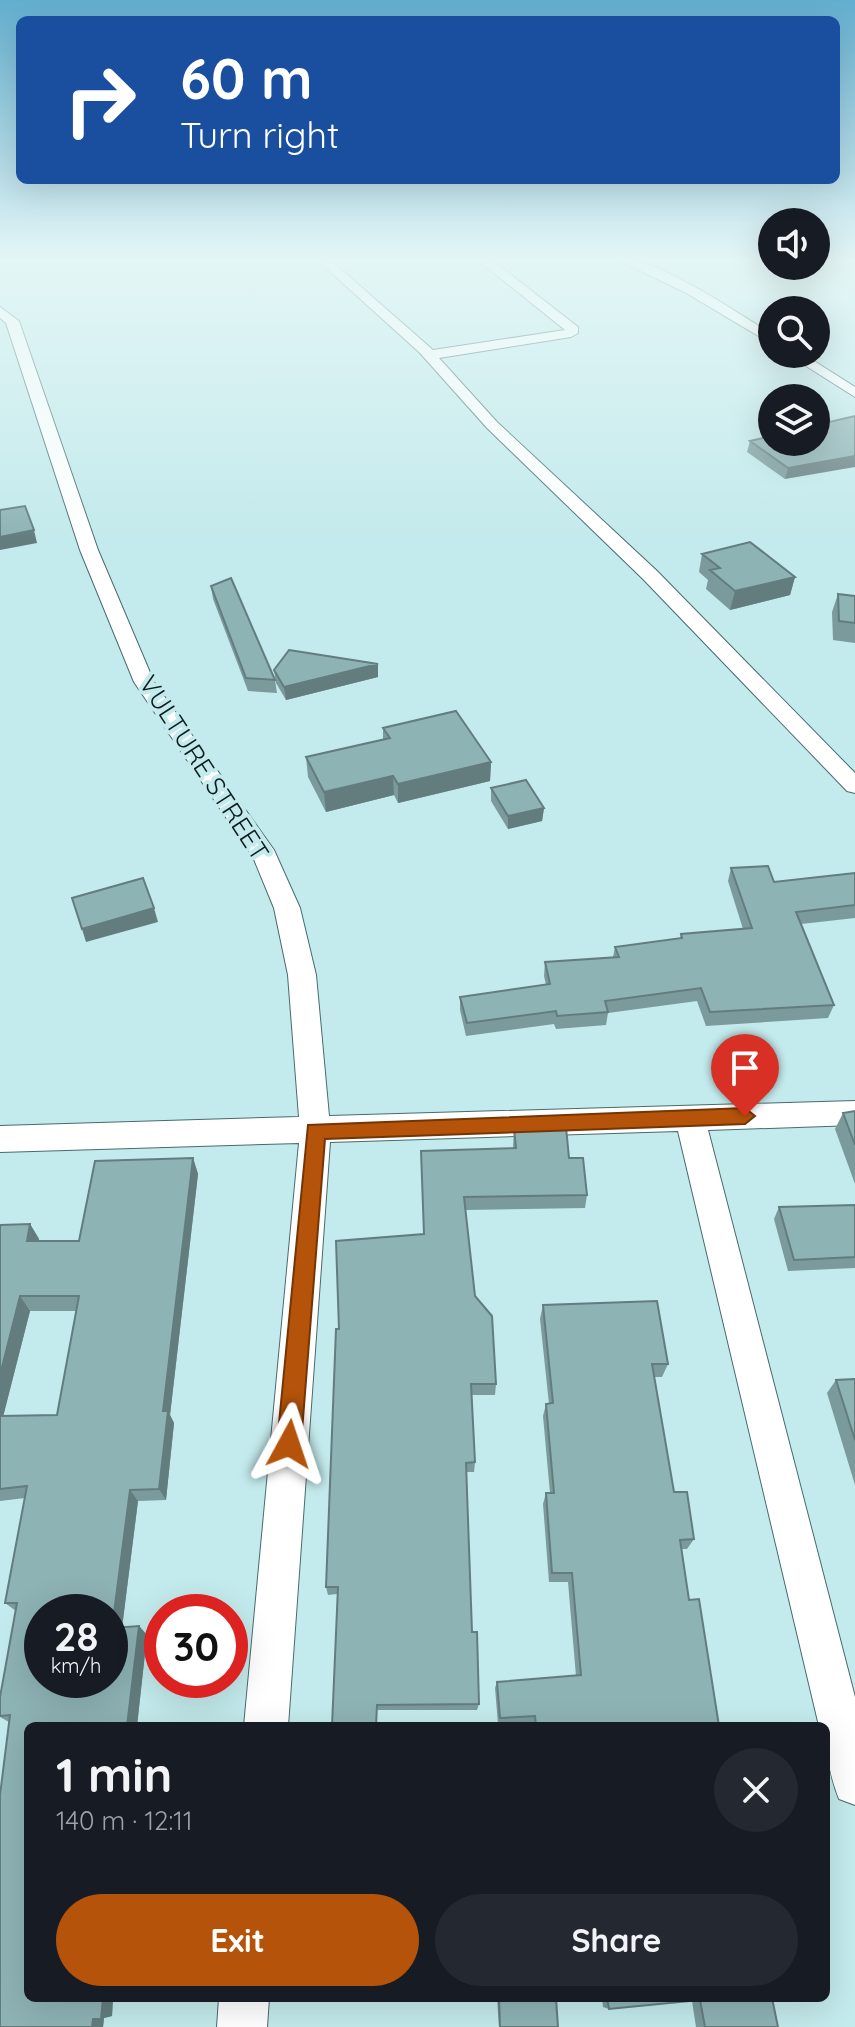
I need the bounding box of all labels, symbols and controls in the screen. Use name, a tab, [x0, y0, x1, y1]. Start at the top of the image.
text: 60 m	[180, 43, 313, 113]
icon: right	[48, 48, 152, 152]
text: Turn right	[180, 112, 339, 157]
map controls	[758, 208, 830, 456]
button: sound	[758, 208, 830, 280]
button: search	[758, 296, 830, 368]
button: layers	[758, 384, 830, 456]
street label: VULTURE STREET	[132, 669, 277, 867]
pin	[711, 1034, 779, 1116]
icon: arrive	[723, 1046, 767, 1090]
position arrow	[247, 1402, 331, 1486]
speed limit sign: 30	[144, 1594, 248, 1698]
text: 28	[54, 1611, 98, 1661]
text: km/h	[51, 1653, 101, 1678]
text: 1 min	[56, 1744, 172, 1804]
button: close	[714, 1748, 798, 1832]
text: 140 m · 12:11	[56, 1804, 193, 1837]
button: Exit	[56, 1894, 419, 1986]
button: Share	[435, 1894, 798, 1986]

